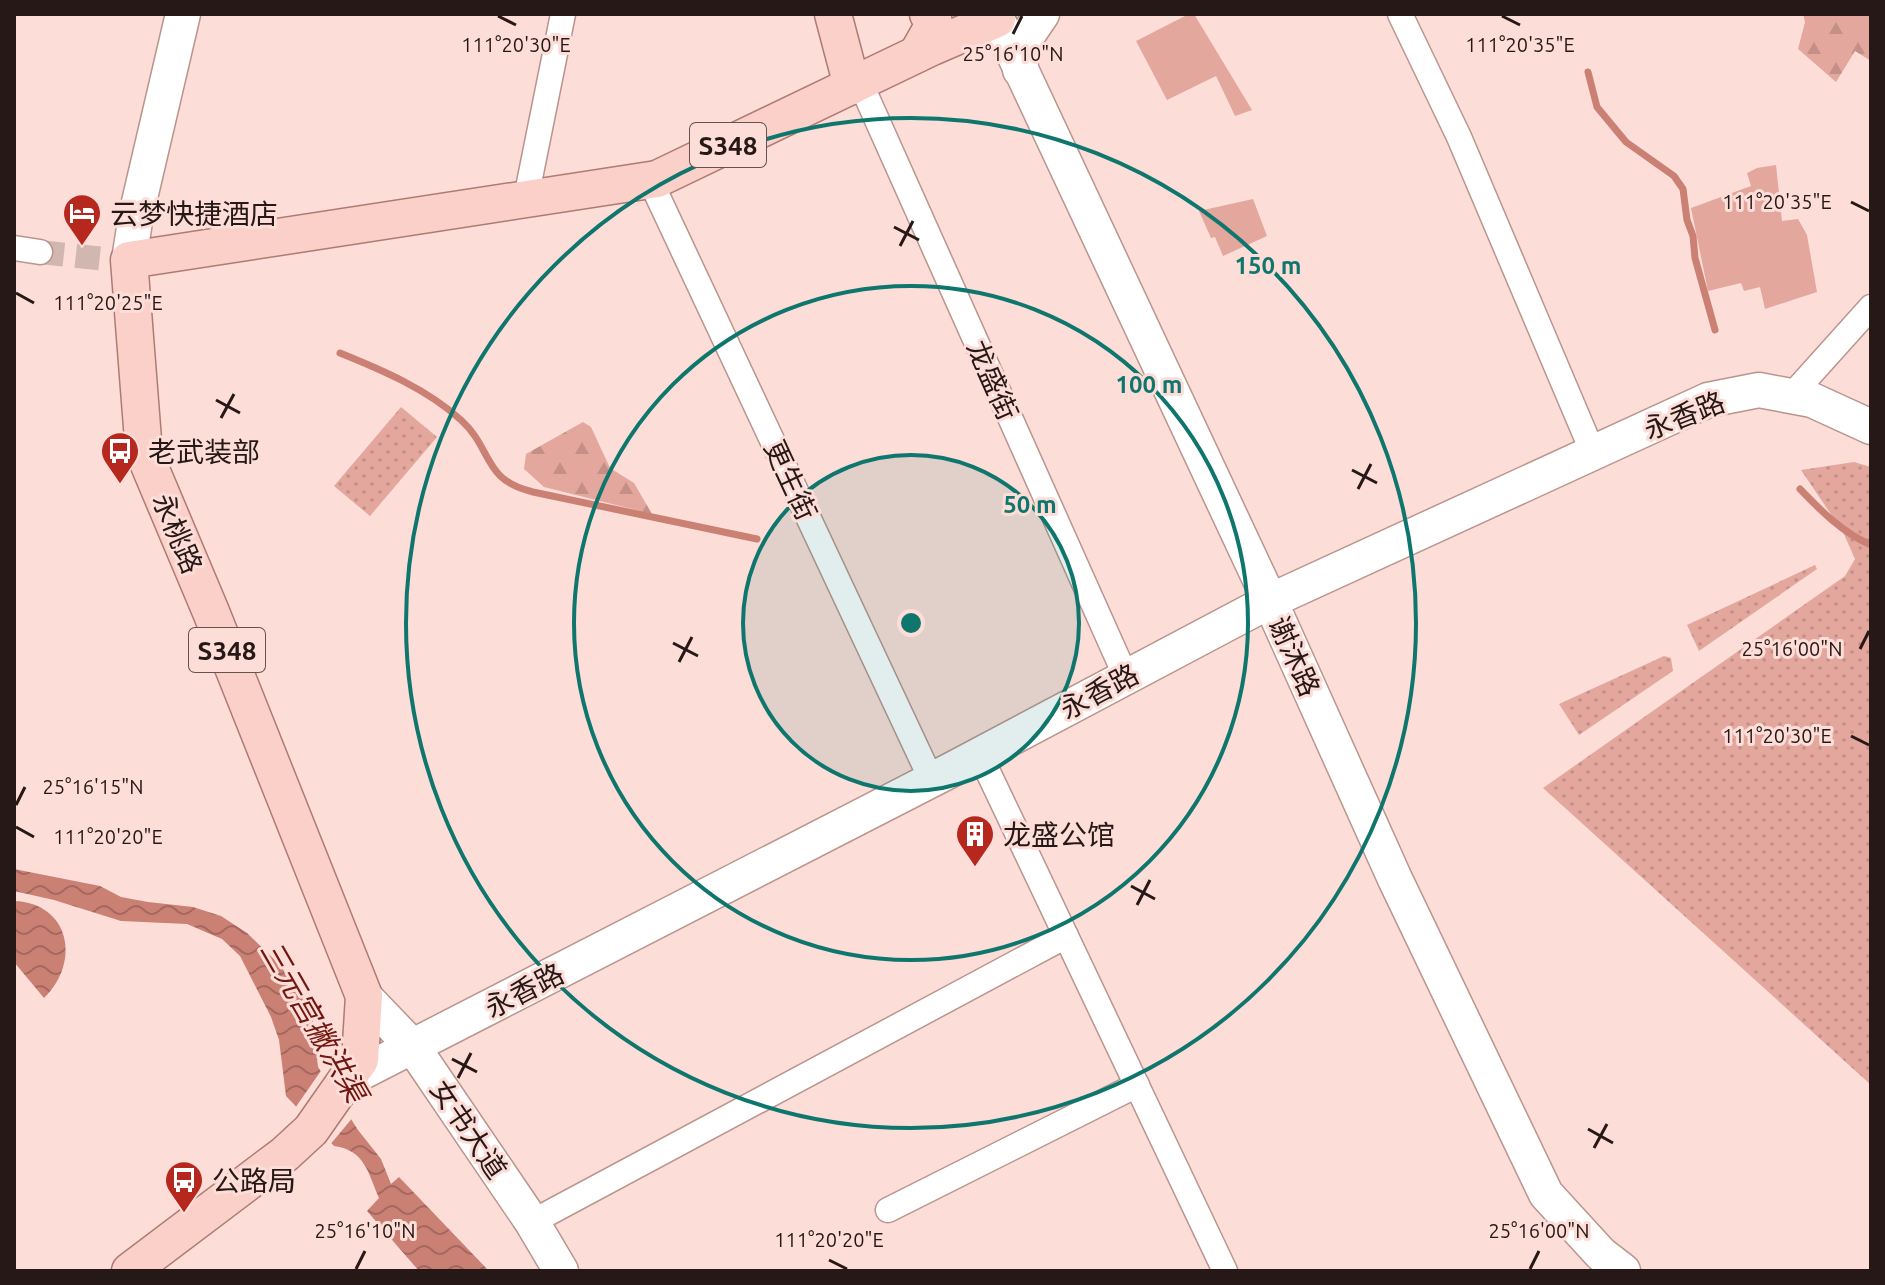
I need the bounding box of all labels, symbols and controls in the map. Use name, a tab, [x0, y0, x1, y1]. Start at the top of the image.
text: 111°20'30"E	[461, 33, 571, 56]
text: 111°20'35"E	[1465, 33, 1575, 56]
text: 25°16'10"N	[962, 42, 1064, 65]
road number: S348	[690, 123, 766, 167]
text: 111°20'35"E	[1722, 190, 1832, 213]
hotel icon: 云梦快捷酒店	[61, 192, 103, 247]
place label: 云梦快捷酒店	[110, 198, 278, 229]
text: 150 m	[1235, 252, 1301, 279]
text: 111°20'25"E	[53, 291, 163, 314]
street label: 龙盛街	[962, 335, 1024, 425]
text: 100 m	[1116, 371, 1182, 398]
street label: 永香路	[1639, 385, 1729, 445]
bus stop icon: 老武装部	[99, 430, 141, 485]
street label: 更生街	[759, 435, 823, 525]
place label: 老武装部	[148, 436, 260, 467]
street label: 永桃路	[147, 488, 209, 578]
text: 50 m	[1003, 491, 1057, 518]
centre of rings	[897, 609, 925, 637]
street label: 谢沐路	[1264, 611, 1326, 701]
road number: S348	[189, 628, 265, 672]
text: 25°16'00"N	[1741, 637, 1843, 660]
street label: 永香路	[1055, 658, 1143, 724]
text: 111°20'30"E	[1722, 724, 1832, 747]
text: 25°16'15"N	[42, 775, 144, 798]
building icon: 龙盛公馆	[954, 813, 996, 868]
place label: 龙盛公馆	[1003, 819, 1115, 850]
text: 111°20'20"E	[53, 825, 163, 848]
water label: 三元宫撇洪渠	[254, 935, 376, 1111]
street label: 永香路	[480, 957, 568, 1023]
street label: 女书大道	[425, 1074, 513, 1184]
bus stop icon: 公路局	[163, 1159, 205, 1214]
place label: 公路局	[212, 1165, 296, 1196]
text: 25°16'10"N	[314, 1219, 416, 1242]
text: 25°16'00"N	[1488, 1219, 1590, 1242]
text: 111°20'20"E	[774, 1228, 884, 1251]

